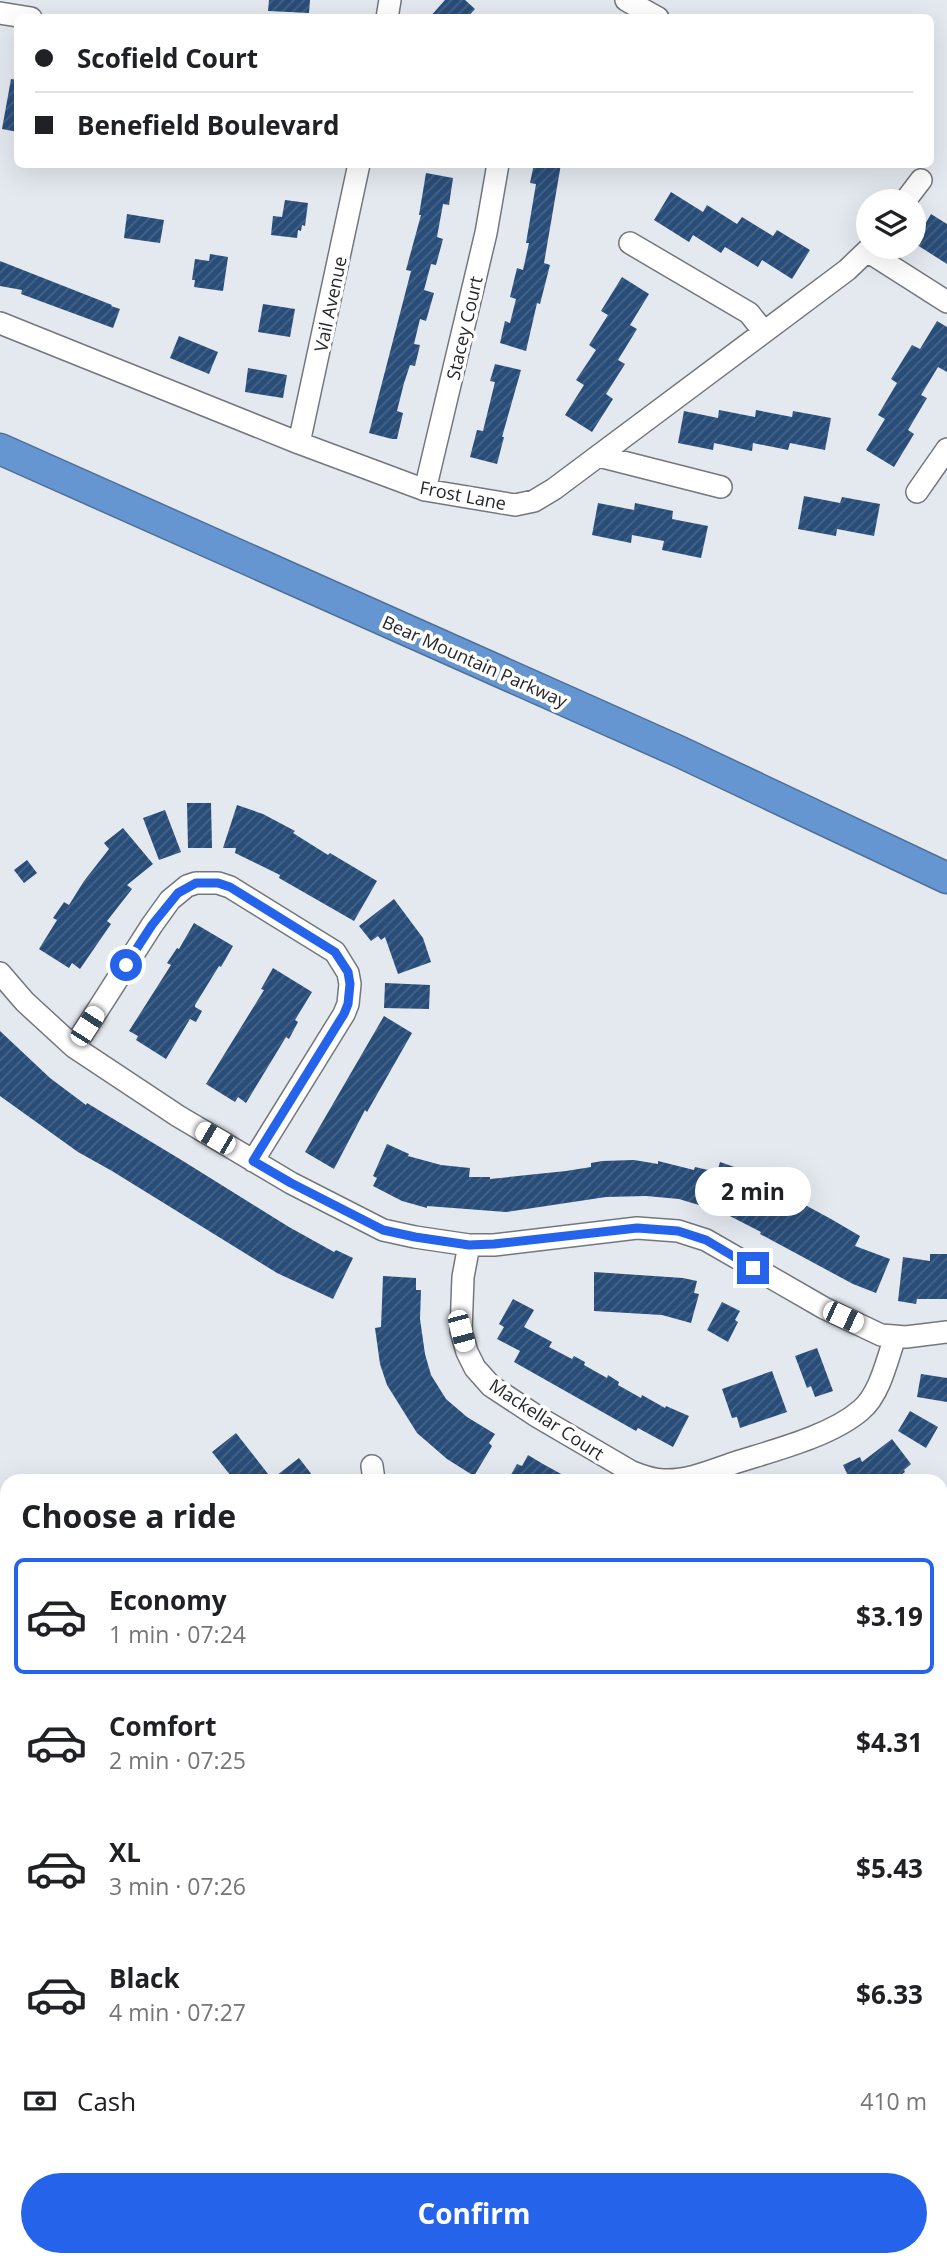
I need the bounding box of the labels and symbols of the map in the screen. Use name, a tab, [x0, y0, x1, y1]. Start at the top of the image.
street label: Vail Avenue	[308, 254, 352, 354]
street label: Stacey Court	[440, 274, 488, 382]
street label: Frost Lane	[418, 475, 508, 515]
street label: Bear Mountain Parkway	[379, 609, 572, 713]
route start	[110, 949, 142, 981]
car	[67, 1003, 108, 1049]
car	[192, 1118, 239, 1158]
callout: 2 min	[695, 1166, 811, 1216]
route end	[737, 1252, 769, 1284]
car	[820, 1299, 867, 1335]
car	[446, 1308, 477, 1354]
street label: Mackellar Court	[485, 1373, 609, 1465]

